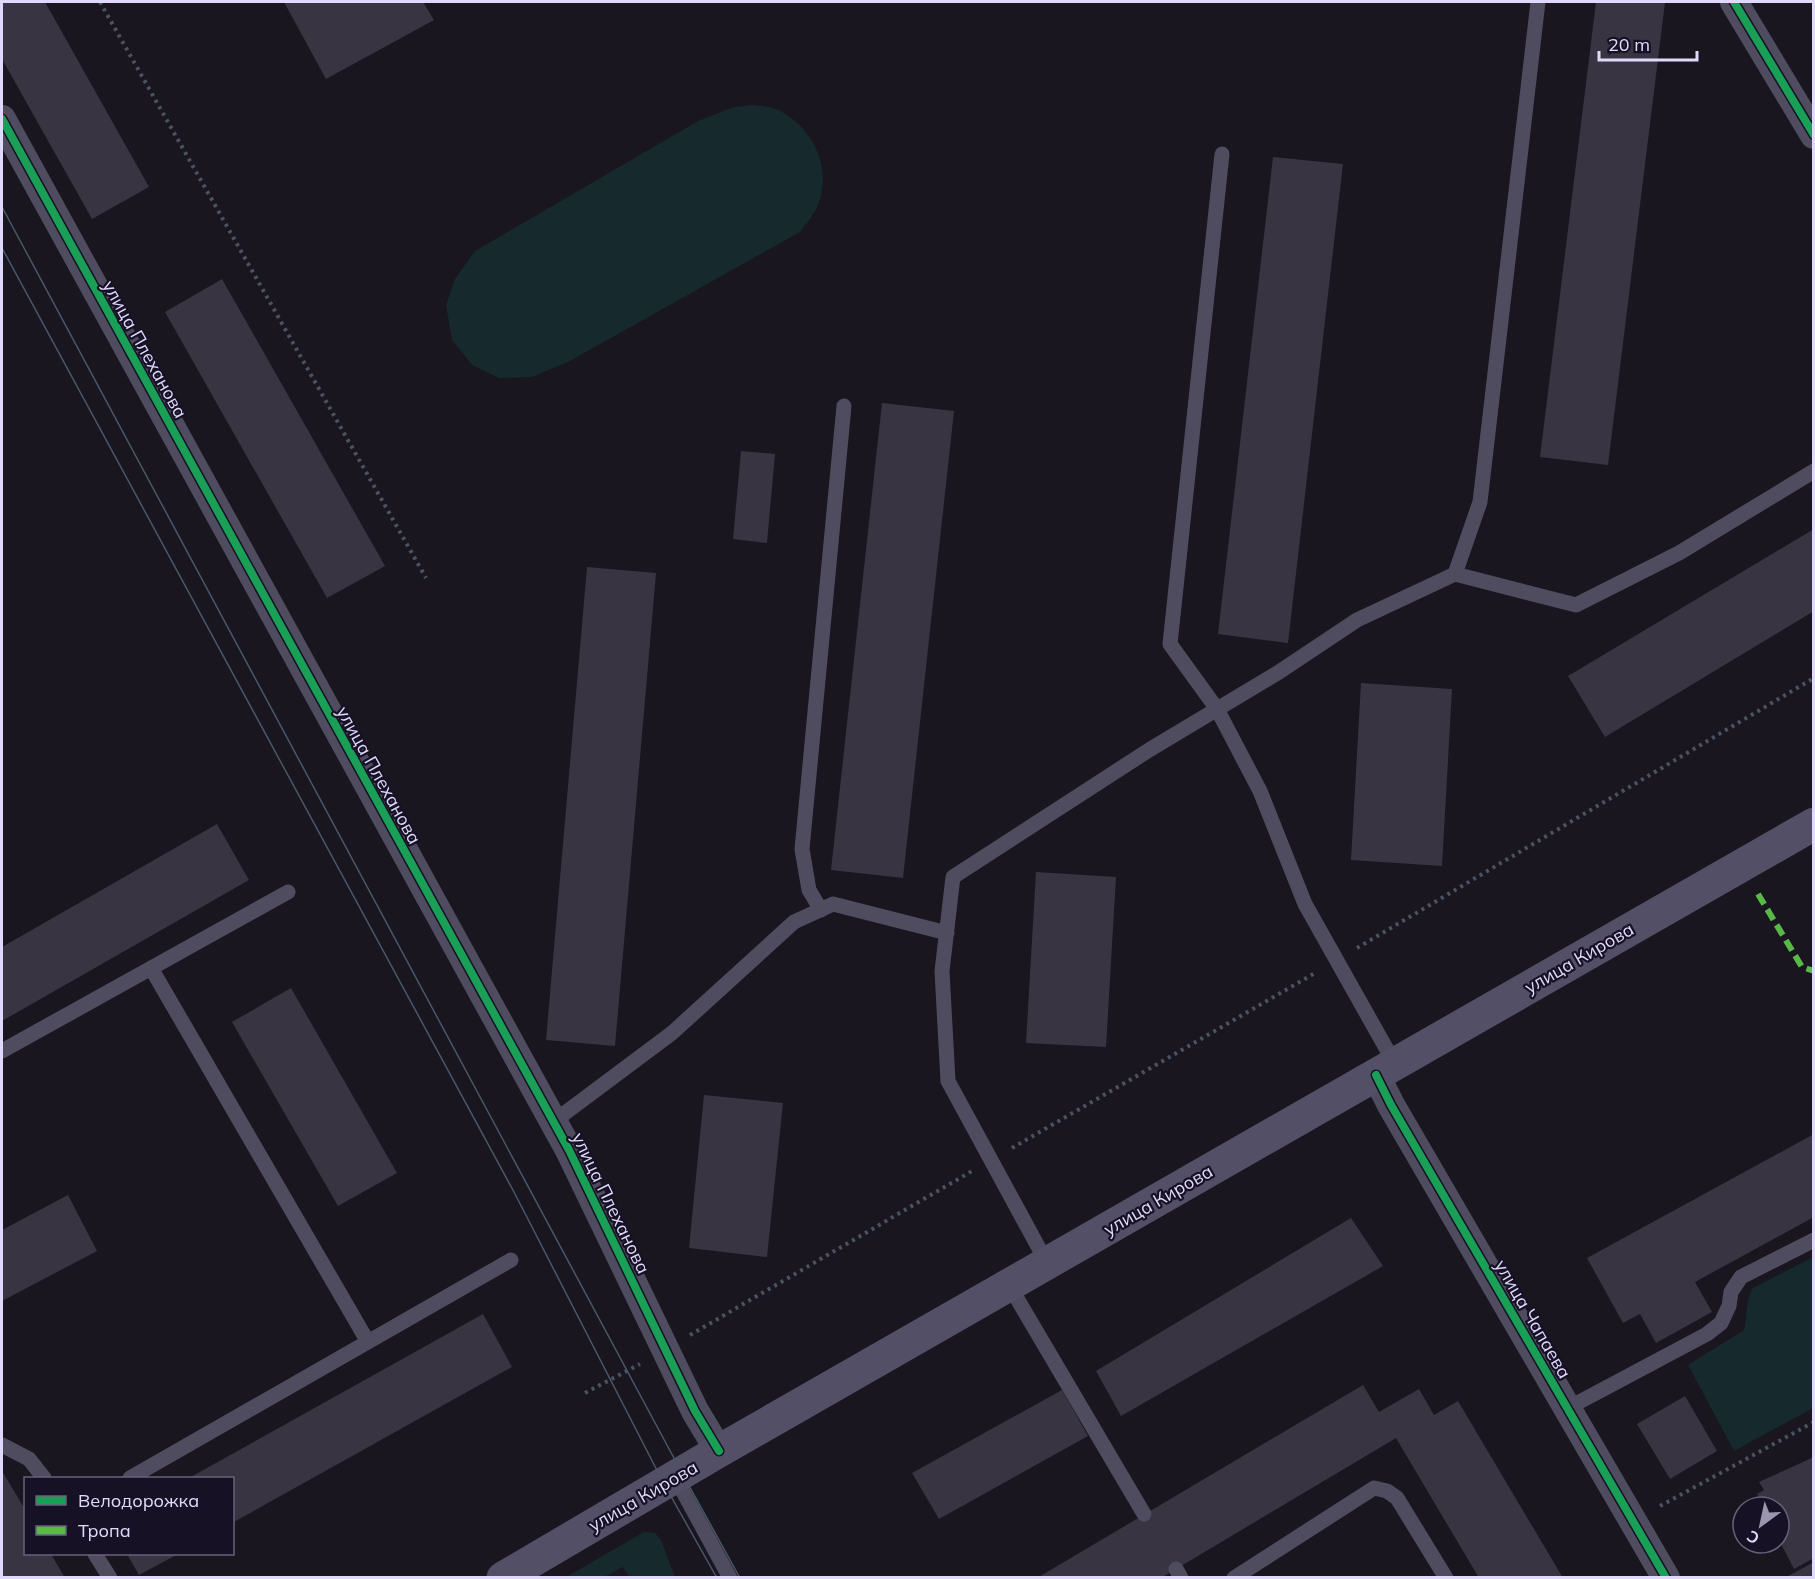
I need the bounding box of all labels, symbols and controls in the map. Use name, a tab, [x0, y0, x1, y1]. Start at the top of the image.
scale bar	[1599, 24, 1696, 62]
text: 20 m	[1608, 33, 1650, 56]
street label: улица Плеханова	[98, 276, 192, 422]
street label: улица Плеханова	[332, 702, 426, 848]
street label: улица Кирова	[1520, 918, 1638, 998]
street label: улица Плеханова	[567, 1129, 655, 1277]
street label: улица Кирова	[1099, 1160, 1217, 1240]
street label: улица Чапаева	[1490, 1256, 1576, 1382]
street label: улица Кирова	[584, 1456, 702, 1536]
legend	[24, 1477, 234, 1555]
text: Велодорожка	[78, 1489, 199, 1512]
north arrow	[1731, 1495, 1791, 1555]
text: Тропа	[78, 1519, 131, 1542]
text: С	[1743, 1526, 1763, 1549]

